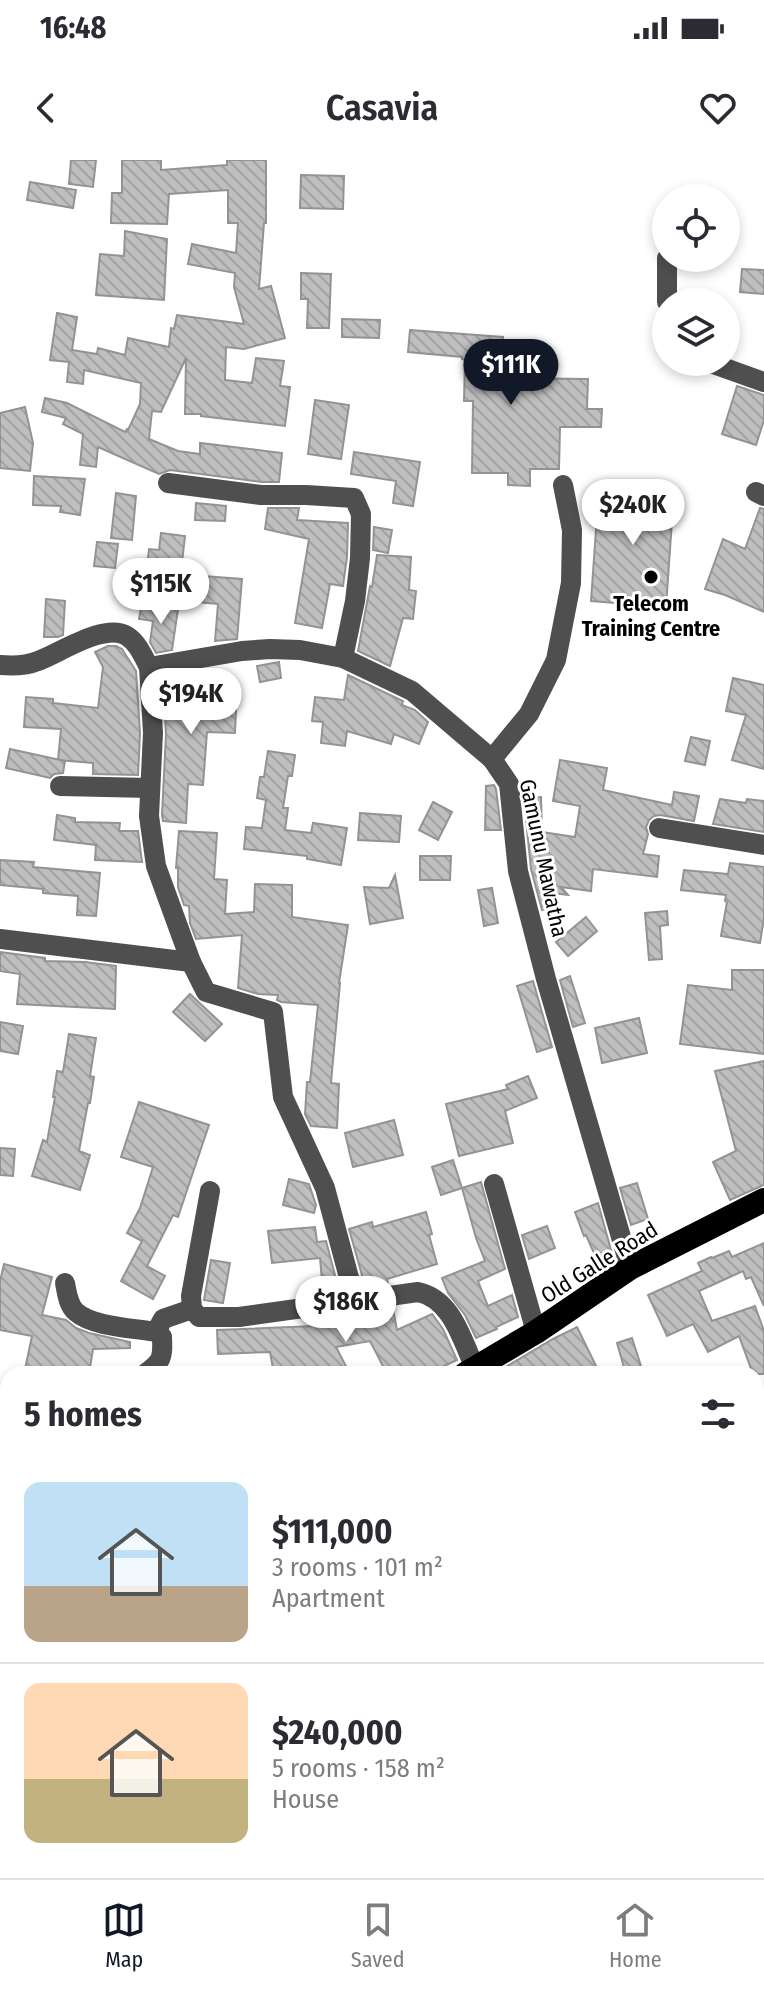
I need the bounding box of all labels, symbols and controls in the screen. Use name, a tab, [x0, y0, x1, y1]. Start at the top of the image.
text: 16:48	[40, 10, 106, 46]
icon: back	[24, 86, 68, 130]
text: Casavia	[326, 86, 438, 130]
icon: heart	[696, 86, 740, 130]
map controls	[652, 184, 740, 376]
button: locate	[652, 184, 740, 272]
button: layers	[652, 288, 740, 376]
pin: $111K	[455, 339, 567, 407]
text: $111K	[481, 349, 541, 380]
pin: $240K	[577, 479, 689, 547]
text: $240K	[600, 489, 666, 520]
pin: $115K	[105, 558, 217, 626]
text: $115K	[130, 568, 192, 599]
marker: Telecom Training Centre	[642, 568, 660, 586]
place label: Telecom Training Centre	[582, 590, 720, 642]
pin: $194K	[135, 668, 247, 736]
text: $194K	[159, 678, 223, 709]
street label: Gamunu Mawatha	[514, 777, 573, 940]
street label: Old Galle Road	[536, 1216, 663, 1309]
pin: $186K	[290, 1276, 402, 1344]
text: $186K	[313, 1286, 379, 1317]
icon: filters	[696, 1392, 740, 1436]
text: 5 homes	[24, 1394, 142, 1435]
text: $111,000	[272, 1511, 393, 1552]
icon: home	[88, 1514, 184, 1610]
text: 3 rooms · 101 m²	[272, 1552, 443, 1583]
text: Apartment	[272, 1583, 385, 1614]
text: $240,000	[272, 1712, 403, 1753]
icon: home	[88, 1715, 184, 1811]
text: 5 rooms · 158 m²	[272, 1753, 445, 1784]
text: House	[272, 1784, 339, 1815]
tab: Map	[102, 1898, 146, 1973]
tab: Saved	[351, 1898, 405, 1973]
tab: Home	[609, 1898, 662, 1973]

